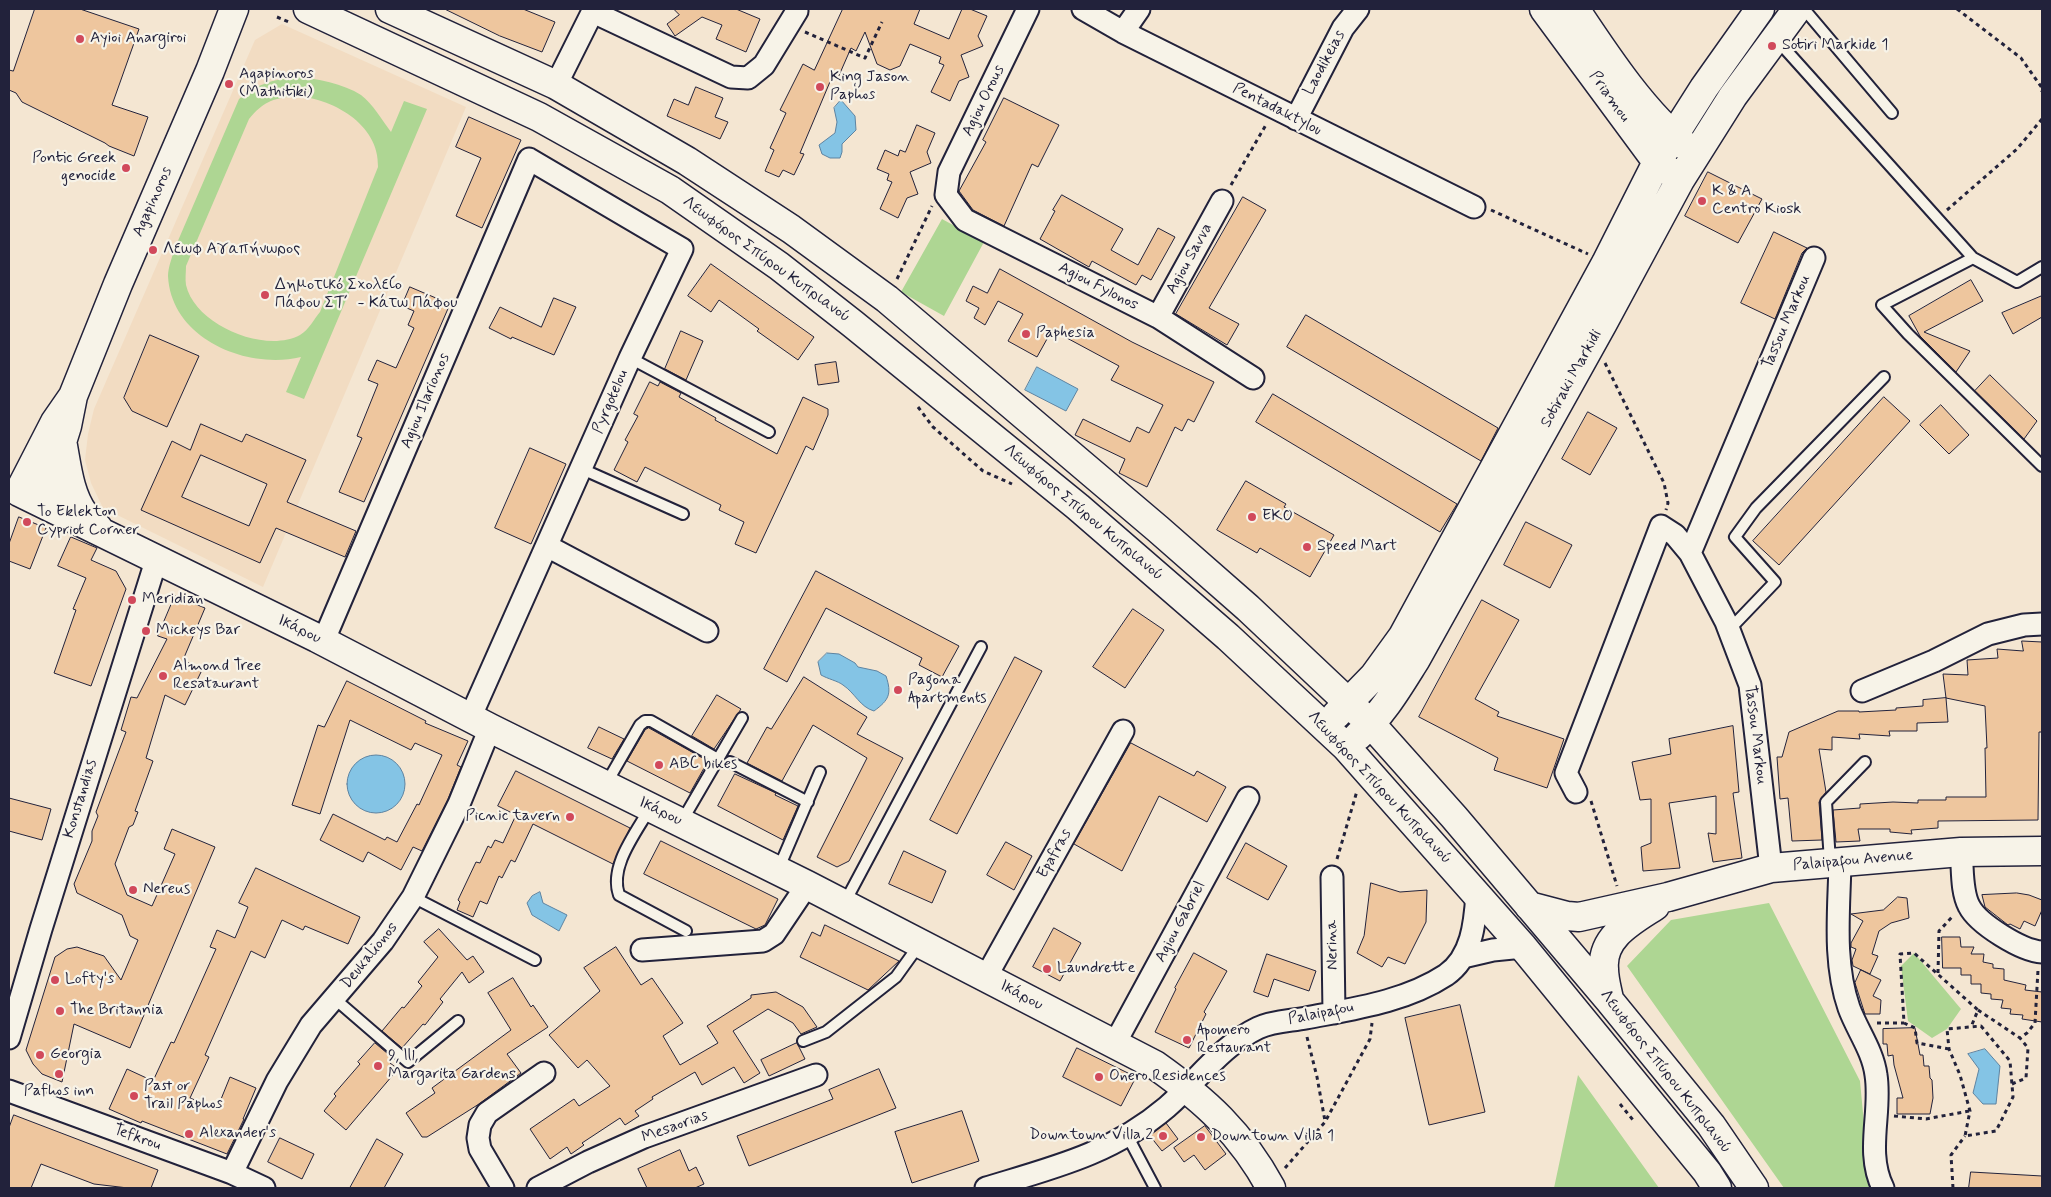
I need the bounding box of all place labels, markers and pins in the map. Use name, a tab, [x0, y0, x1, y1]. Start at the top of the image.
place label: Ayioi Anargiroi	[90, 29, 186, 49]
marker: Ayioi Anargiroi	[74, 33, 86, 45]
place label: Sotiri Markide 1	[1782, 36, 1888, 56]
marker: Sotiri Markide 1	[1766, 40, 1778, 52]
place label: Agapinoros (Mathitiki)	[239, 65, 314, 103]
place label: King Jason Paphos	[830, 68, 910, 106]
marker: Agapinoros (Mathitiki)	[223, 78, 235, 90]
marker: King Jason Paphos	[814, 81, 826, 93]
place label: Pontic Greek genocide	[32, 149, 116, 187]
marker: Pontic Greek genocide	[120, 162, 132, 174]
place label: K & A Centro Kiosk	[1712, 182, 1801, 220]
marker: K & A Centro Kiosk	[1696, 195, 1708, 207]
place label: Λεωφ Αγαπήνωρος	[163, 240, 300, 260]
marker: Λεωφ Αγαπήνωρος	[147, 244, 159, 256]
place label: Δημοτικό Σχολείο Πάφου ΣΤ΄ - Κάτω Πάφου	[275, 276, 457, 314]
marker: Δημοτικό Σχολείο Πάφου ΣΤ΄ - Κάτω Πάφου	[259, 289, 271, 301]
place label: Paphesia	[1036, 324, 1095, 344]
marker: Paphesia	[1020, 328, 1032, 340]
place label: To Eklekton Cypriot Corner	[37, 503, 139, 541]
place label: EKO	[1262, 507, 1293, 527]
marker: EKO	[1246, 511, 1258, 523]
marker: To Eklekton Cypriot Corner	[21, 516, 33, 528]
place label: Speed Mart	[1317, 537, 1397, 557]
marker: Speed Mart	[1301, 541, 1313, 553]
place label: Meridian	[142, 590, 203, 610]
marker: Meridian	[126, 594, 138, 606]
place label: Mickeys Bar	[156, 621, 240, 641]
marker: Mickeys Bar	[140, 625, 152, 637]
place label: Almond Tree Resataurant	[173, 657, 261, 695]
marker: Almond Tree Resataurant	[157, 670, 169, 682]
place label: Pagona Apartments	[908, 671, 987, 709]
marker: Pagona Apartments	[892, 684, 904, 696]
place label: ABC bikes	[669, 755, 737, 775]
marker: ABC bikes	[653, 759, 665, 771]
place label: Picnic tavern	[466, 807, 560, 827]
marker: Picnic tavern	[564, 811, 576, 823]
place label: Nereus	[143, 880, 190, 900]
marker: Nereus	[127, 884, 139, 896]
place label: Laundrette	[1057, 959, 1135, 979]
marker: Laundrette	[1041, 963, 1053, 975]
place label: Lofty's	[65, 970, 114, 990]
marker: Lofty's	[49, 974, 61, 986]
place label: The Britannia	[70, 1001, 164, 1021]
marker: The Britannia	[54, 1005, 66, 1017]
place label: Apomero Restaurant	[1197, 1021, 1271, 1059]
marker: Apomero Restaurant	[1181, 1034, 1193, 1046]
place label: Georgia	[50, 1045, 102, 1065]
place label: 9, lll, Margarita Gardens	[388, 1047, 516, 1085]
marker: Georgia	[34, 1049, 46, 1061]
marker: 9, lll, Margarita Gardens	[372, 1060, 384, 1072]
place label: Onero Residences	[1109, 1067, 1226, 1087]
marker: Pafhos inn	[53, 1068, 65, 1080]
marker: Onero Residences	[1093, 1071, 1105, 1083]
place label: Past or Trail Paphos	[144, 1077, 223, 1115]
place label: Pafhos inn	[24, 1082, 94, 1102]
marker: Past or Trail Paphos	[128, 1090, 140, 1102]
place label: Alexander's	[199, 1124, 276, 1144]
place label: Downtown Villa 2	[1029, 1126, 1153, 1146]
place label: Downtown Villa 1	[1211, 1127, 1334, 1147]
marker: Alexander's	[183, 1128, 195, 1140]
marker: Downtown Villa 2	[1157, 1130, 1169, 1142]
marker: Downtown Villa 1	[1195, 1131, 1207, 1143]

